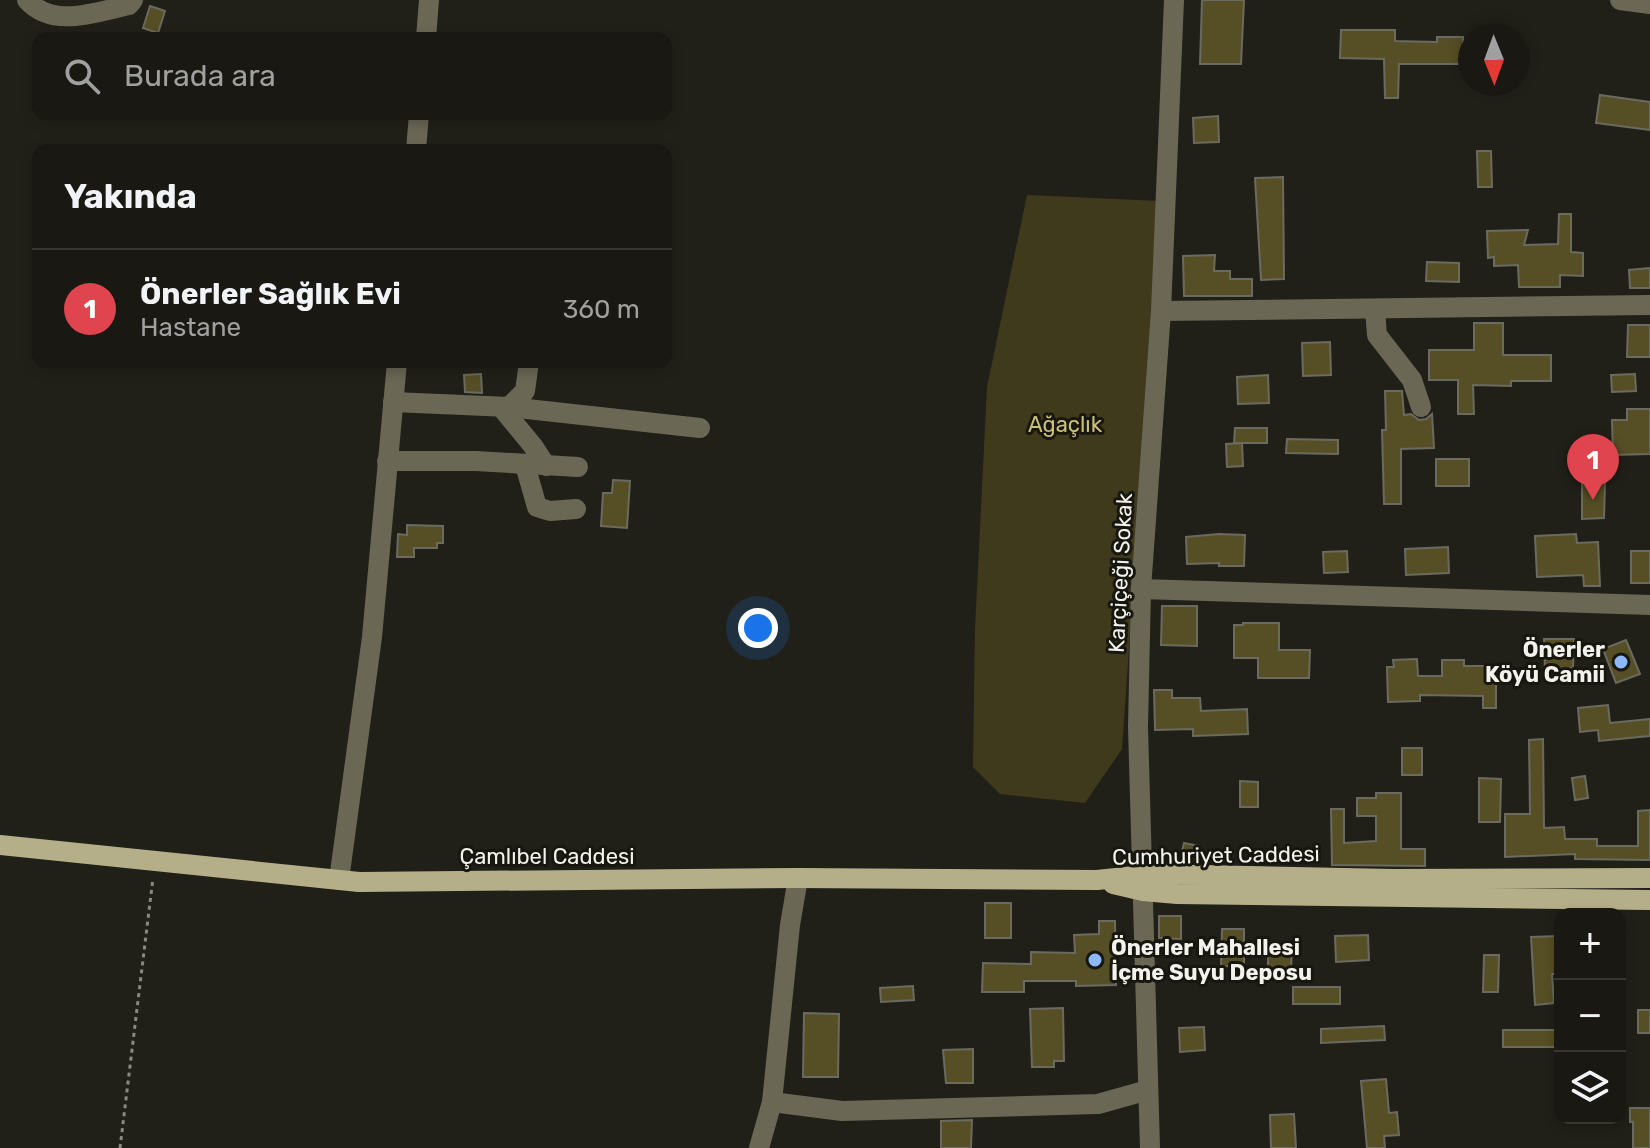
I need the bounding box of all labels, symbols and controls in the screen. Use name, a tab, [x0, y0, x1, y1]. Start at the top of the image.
north arrow	[1458, 24, 1530, 96]
search box	[32, 32, 672, 120]
icon: search	[60, 54, 104, 98]
text: Burada ara	[124, 58, 276, 94]
text: Yakında	[64, 176, 197, 217]
text: Önerler Sağlık Evi	[140, 276, 401, 312]
text: 1	[84, 294, 96, 325]
text: 360 m	[563, 294, 640, 325]
text: Hastane	[140, 312, 241, 343]
park label: Ağaçlık	[1028, 411, 1103, 438]
pin: 1	[1567, 434, 1619, 500]
street label: Karçiçeği Sokak	[1103, 492, 1138, 654]
your location	[738, 608, 778, 648]
place label: Önerler Köyü Camii	[1485, 636, 1605, 688]
marker: Önerler Köyü Camii	[1612, 653, 1630, 671]
street label: Cumhuriyet Caddesi	[1112, 840, 1320, 871]
street label: Çamlıbel Caddesi	[459, 843, 635, 870]
map controls	[1554, 908, 1626, 1124]
button: +	[1554, 908, 1626, 980]
place label: Önerler Mahallesi İçme Suyu Deposu	[1111, 934, 1312, 986]
marker: Önerler Mahallesi İçme Suyu Deposu	[1086, 951, 1104, 969]
button: −	[1554, 980, 1626, 1052]
button: layers	[1554, 1052, 1626, 1124]

